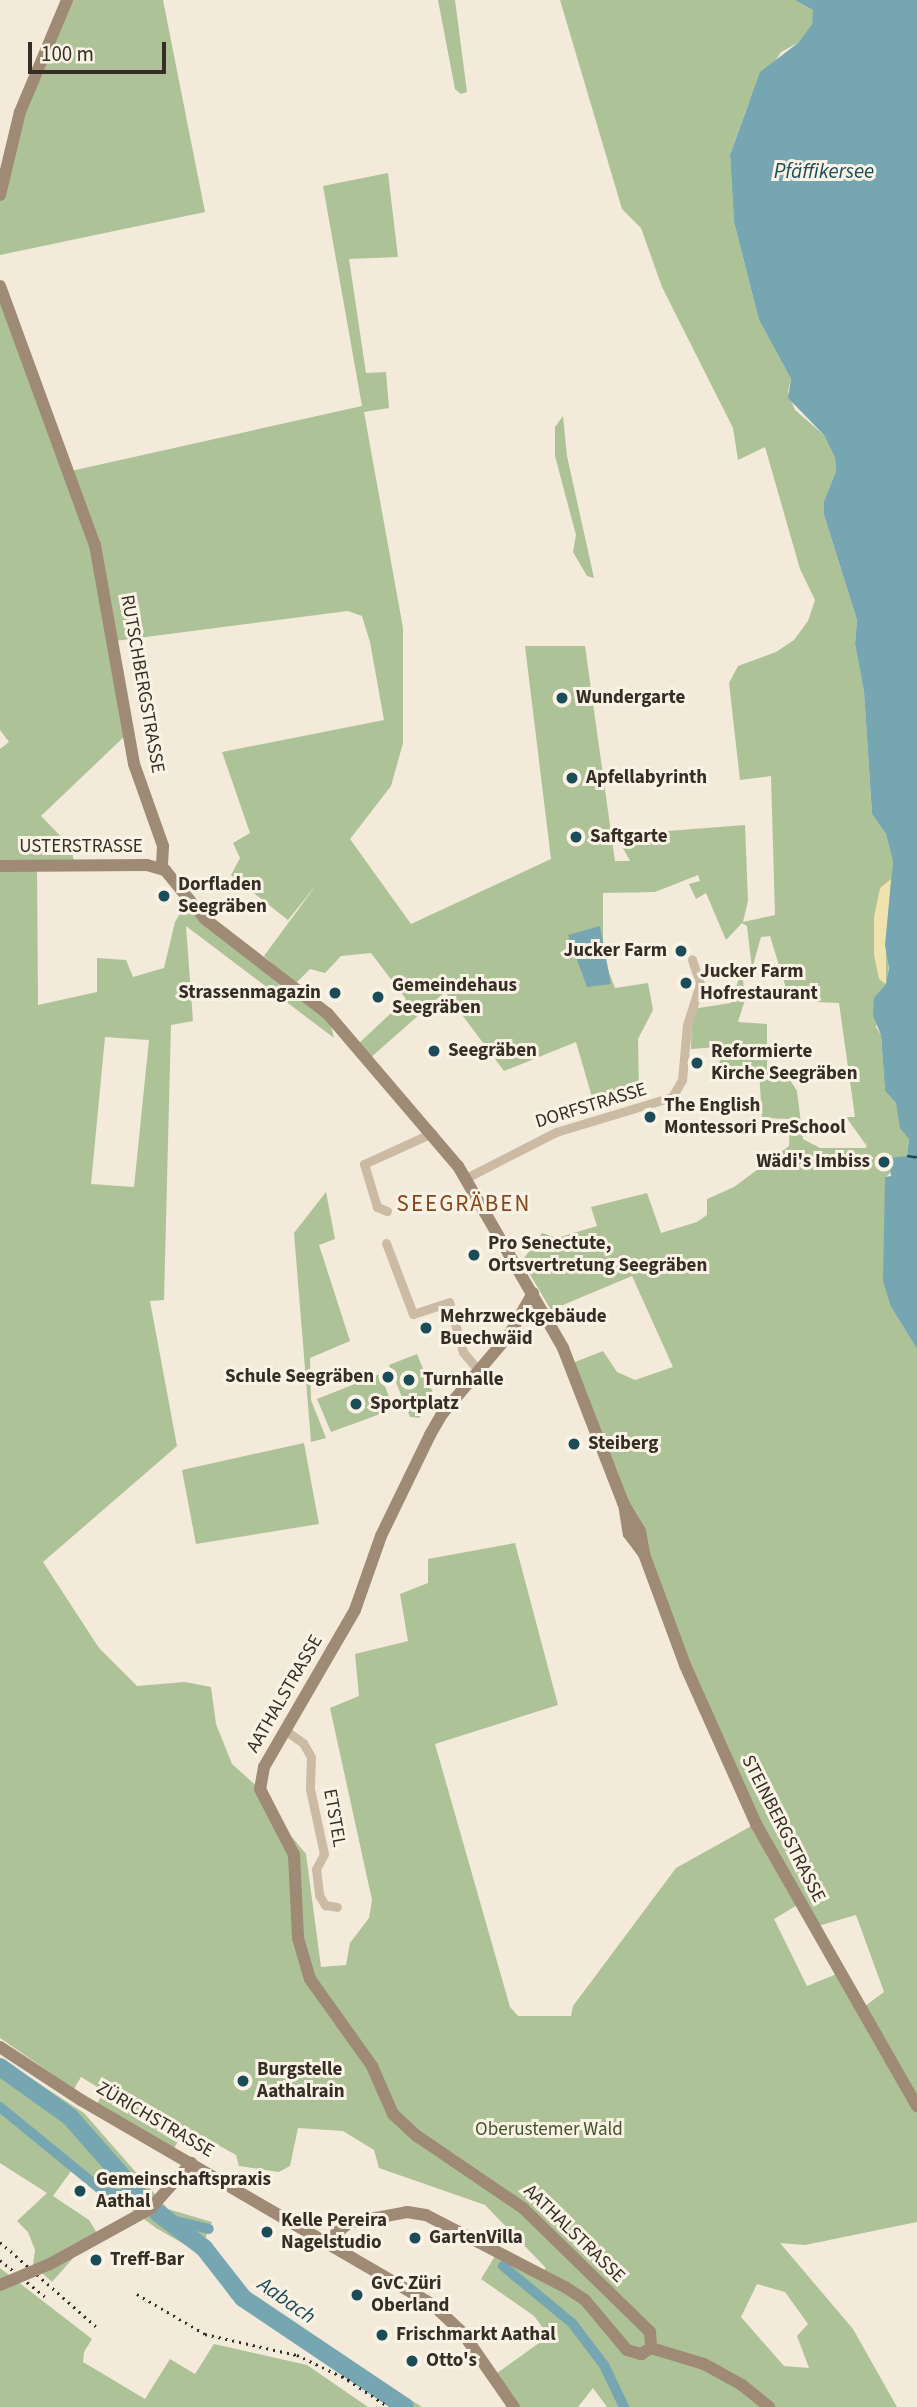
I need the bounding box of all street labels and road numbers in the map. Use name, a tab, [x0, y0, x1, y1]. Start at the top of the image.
street label: RUTSCHBERGSTRASSE	[115, 593, 169, 775]
street label: USTERSTRASSE	[19, 836, 143, 858]
street label: DORFSTRASSE	[533, 1078, 649, 1134]
street label: AATHALSTRASSE	[242, 1631, 328, 1757]
street label: STEINBERGSTRASSE	[736, 1752, 830, 1906]
street label: ETSTEL	[318, 1787, 350, 1849]
street label: ZÜRICHSTRASSE	[92, 2077, 218, 2163]
street label: AATHALSTRASSE	[519, 2180, 629, 2288]

